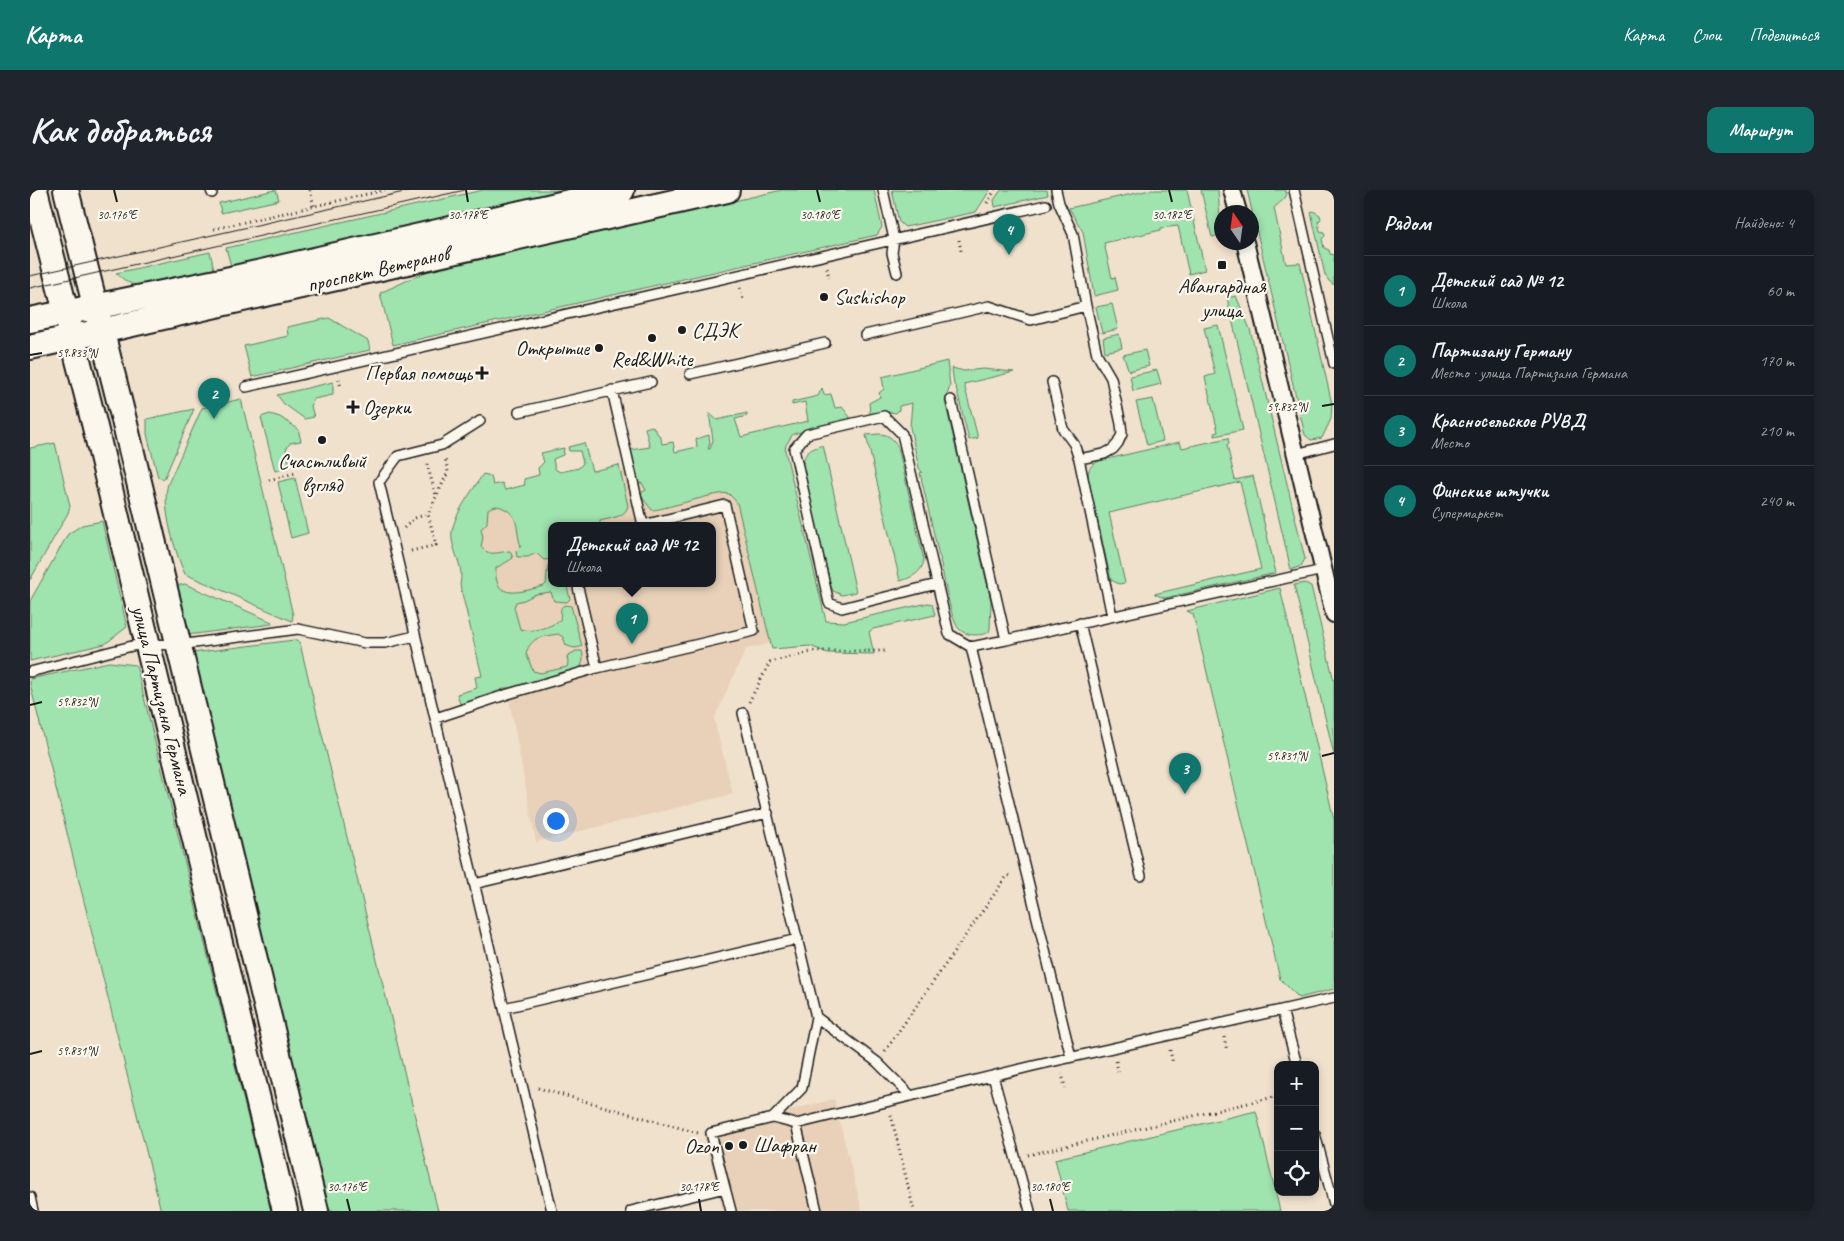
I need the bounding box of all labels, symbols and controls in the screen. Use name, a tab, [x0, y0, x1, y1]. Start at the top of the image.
text: Карта	[25, 20, 82, 50]
text: Карта	[1623, 24, 1664, 46]
text: Слои	[1692, 24, 1721, 46]
text: Поделиться	[1749, 24, 1819, 46]
button: Маршрут	[1707, 107, 1814, 153]
text: Как добраться	[30, 108, 211, 153]
north arrow	[1214, 205, 1259, 250]
text: 30.176°E	[97, 207, 138, 223]
text: 30.178°E	[448, 207, 489, 223]
text: 30.180°E	[800, 207, 841, 223]
text: 30.182°E	[1152, 207, 1193, 223]
text: Рядом	[1384, 210, 1431, 236]
text: Найдено: 4	[1734, 213, 1794, 233]
pin: 4	[993, 214, 1025, 255]
street label: проспект Ветеранов	[305, 239, 456, 298]
marker: Авангардная улица	[1216, 259, 1228, 271]
text: Детский сад № 12	[1431, 269, 1563, 293]
place label: Авангардная улица	[1178, 273, 1267, 323]
text: 1	[1396, 281, 1404, 301]
text: 60 m	[1767, 281, 1794, 301]
place label: Sushishop	[834, 284, 905, 310]
marker: Sushishop	[818, 291, 830, 303]
text: Школа	[1431, 293, 1466, 313]
place label: СДЭК	[692, 317, 742, 343]
marker: СДЭК	[676, 324, 688, 336]
marker: Red&White	[646, 332, 658, 344]
place label: Открытие	[516, 335, 590, 361]
text: Партизану Герману	[1431, 339, 1570, 363]
marker: Открытие	[593, 342, 605, 354]
text: 59.833°N	[57, 345, 99, 361]
place label: Red&White	[611, 346, 694, 372]
text: 2	[1396, 351, 1404, 371]
text: 170 m	[1760, 351, 1794, 371]
place label: Первая помощь	[365, 360, 474, 386]
text: Место · улица Партизана Германа	[1431, 363, 1627, 383]
marker: Первая помощь	[476, 367, 488, 379]
pin: 2	[198, 378, 230, 419]
place label: Озерки	[363, 394, 413, 421]
text: 59.832°N	[1267, 399, 1309, 415]
marker: Озерки	[347, 401, 359, 413]
text: Красносельское РУВД	[1431, 409, 1586, 433]
text: 3	[1396, 421, 1404, 441]
text: 210 m	[1760, 421, 1794, 441]
text: Место	[1431, 433, 1469, 453]
marker: Счастливый взгляд	[316, 434, 328, 446]
place label: Счастливый взгляд	[278, 448, 367, 498]
text: Финские штучки	[1431, 479, 1549, 503]
text: 4	[1396, 491, 1404, 511]
text: 240 m	[1760, 491, 1794, 511]
text: Супермаркет	[1431, 503, 1502, 523]
popup	[548, 522, 716, 587]
text: Детский сад № 12	[566, 533, 698, 557]
text: Школа	[566, 557, 601, 577]
street label: улица Партизана Германа	[126, 601, 198, 799]
pin: 1	[616, 603, 648, 644]
text: 59.832°N	[57, 694, 99, 710]
text: 59.831°N	[1267, 748, 1309, 764]
pin: 3	[1169, 753, 1201, 794]
your location	[543, 808, 569, 834]
text: 59.831°N	[57, 1043, 99, 1059]
map controls	[1274, 1061, 1319, 1196]
button: +	[1274, 1061, 1319, 1106]
button: −	[1274, 1106, 1319, 1151]
place label: Шафран	[753, 1132, 817, 1158]
place label: Ozon	[684, 1133, 720, 1159]
marker: Шафран	[737, 1139, 749, 1151]
marker: Ozon	[723, 1140, 735, 1152]
button: locate	[1274, 1151, 1319, 1196]
text: 30.176°E	[327, 1179, 368, 1195]
text: 30.178°E	[679, 1179, 720, 1195]
text: 30.180°E	[1030, 1179, 1071, 1195]

